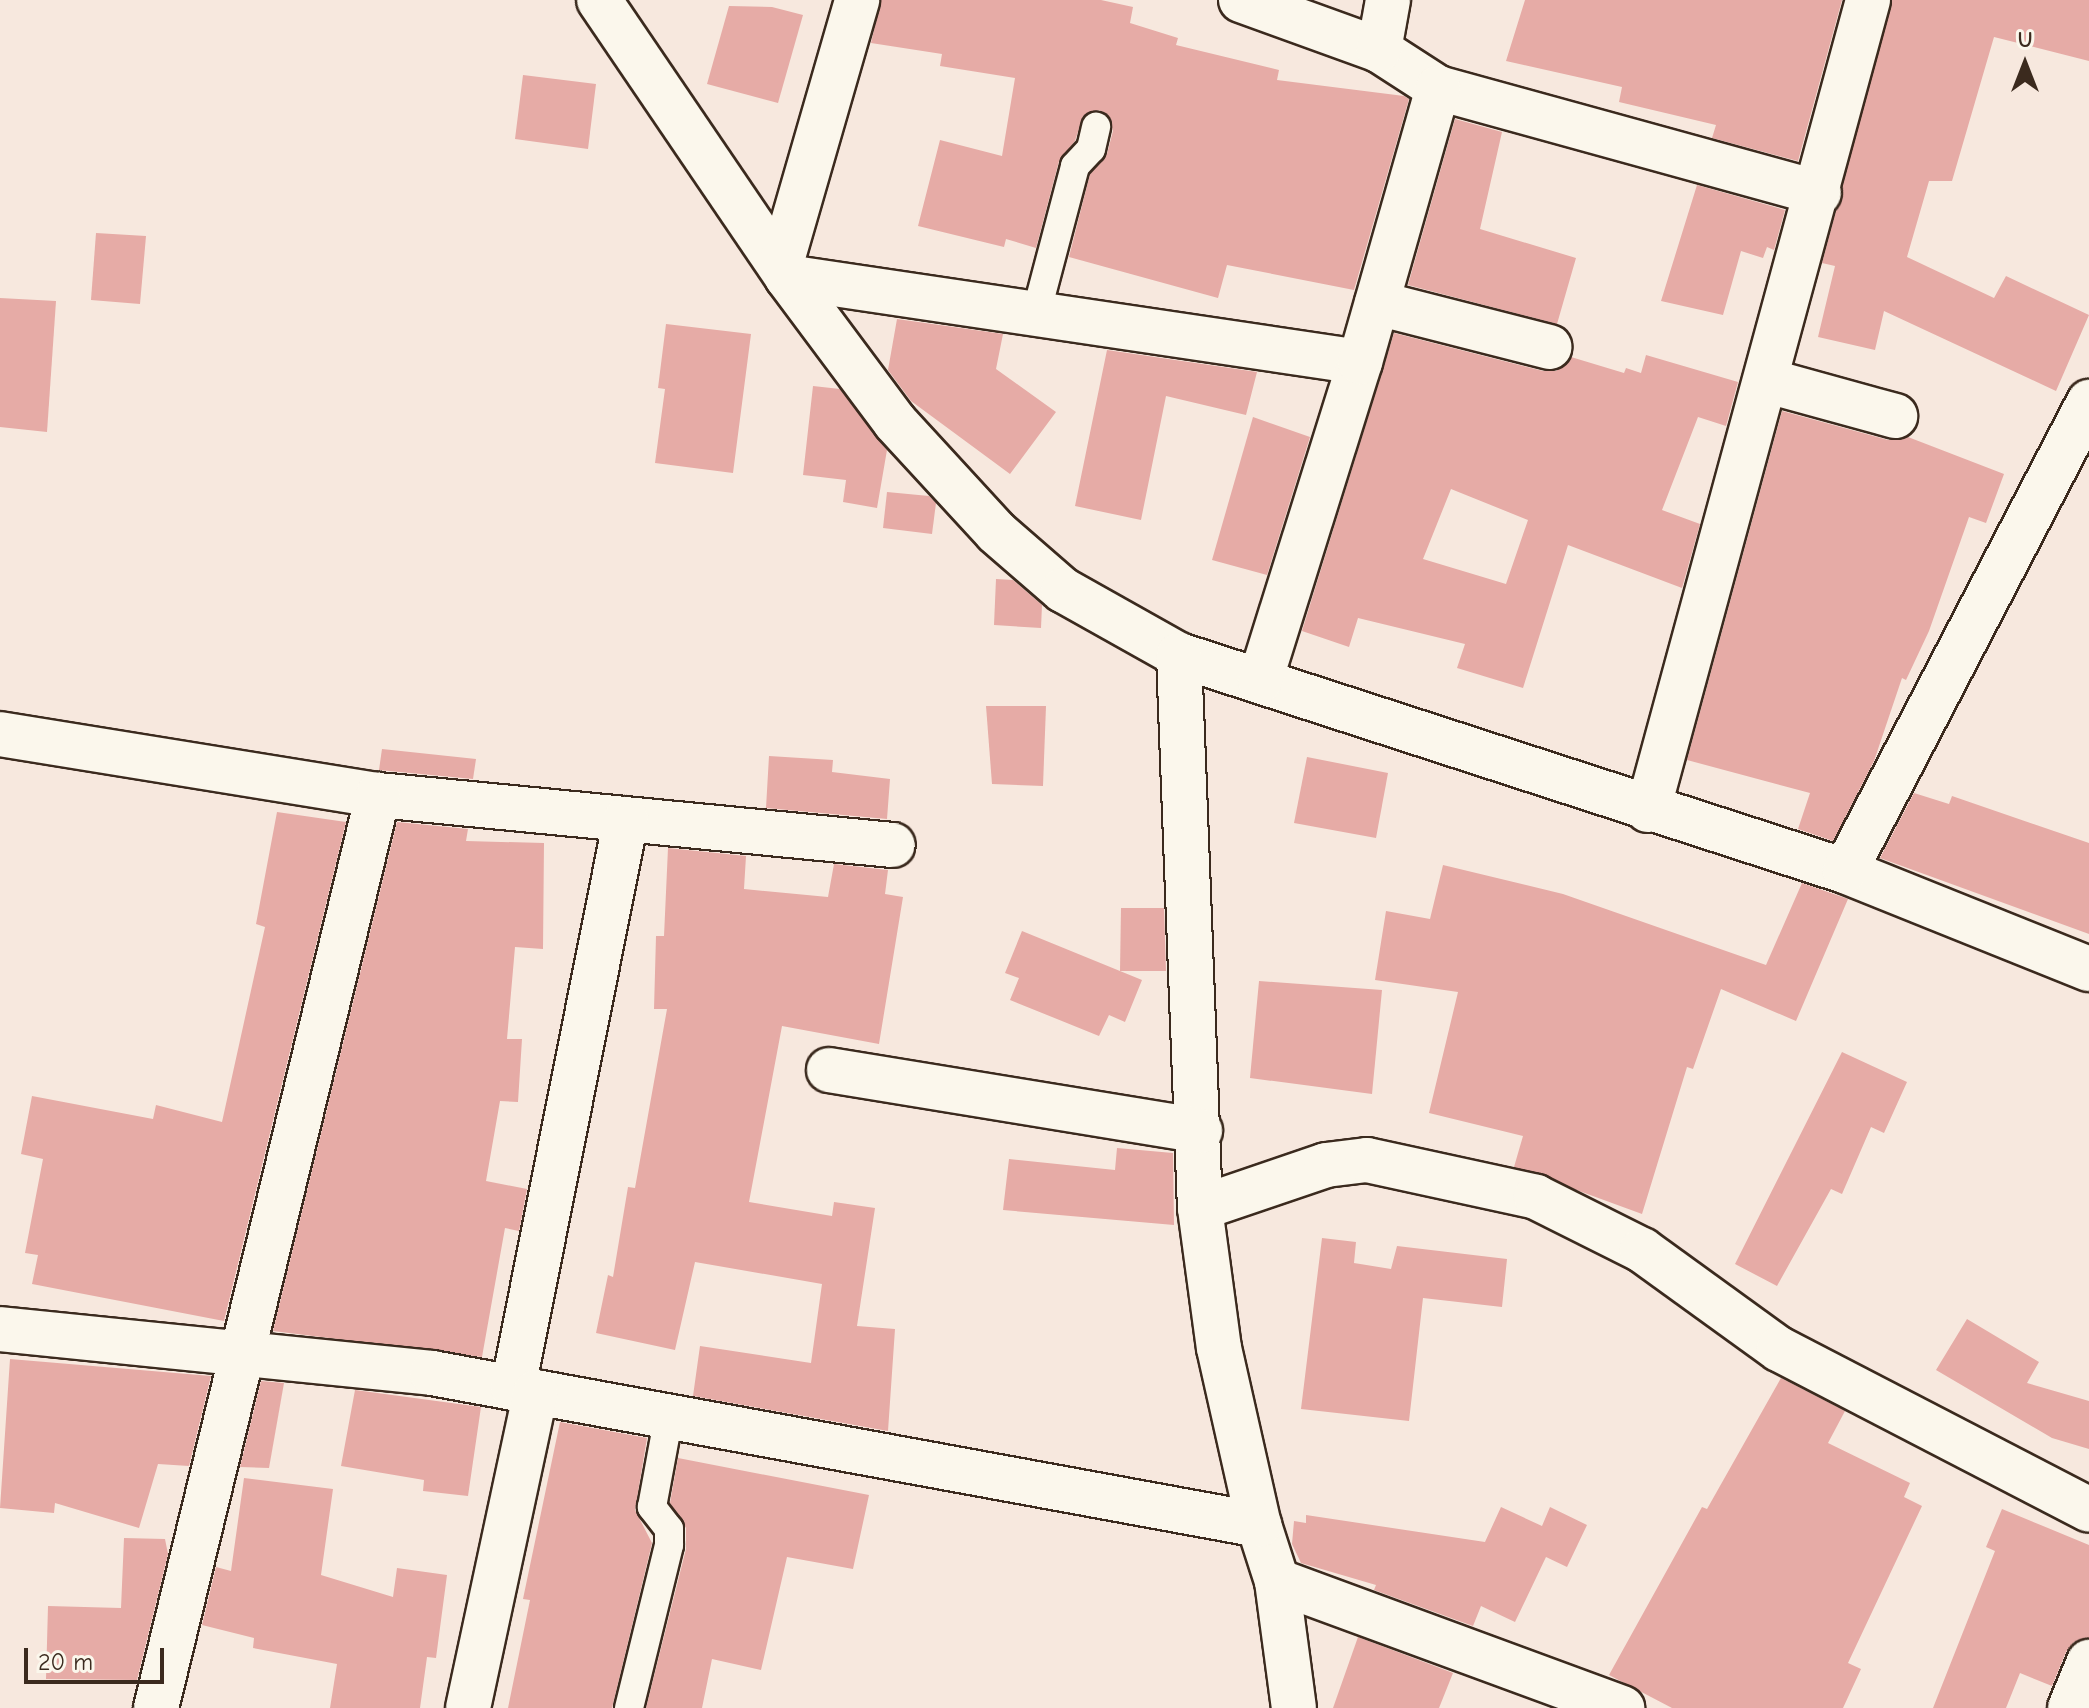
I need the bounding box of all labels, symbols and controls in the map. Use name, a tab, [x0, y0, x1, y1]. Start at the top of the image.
north arrow	[1985, 24, 2065, 104]
text: U	[2018, 27, 2032, 53]
scale bar	[28, 1632, 168, 1682]
text: 20 m	[38, 1648, 93, 1676]

